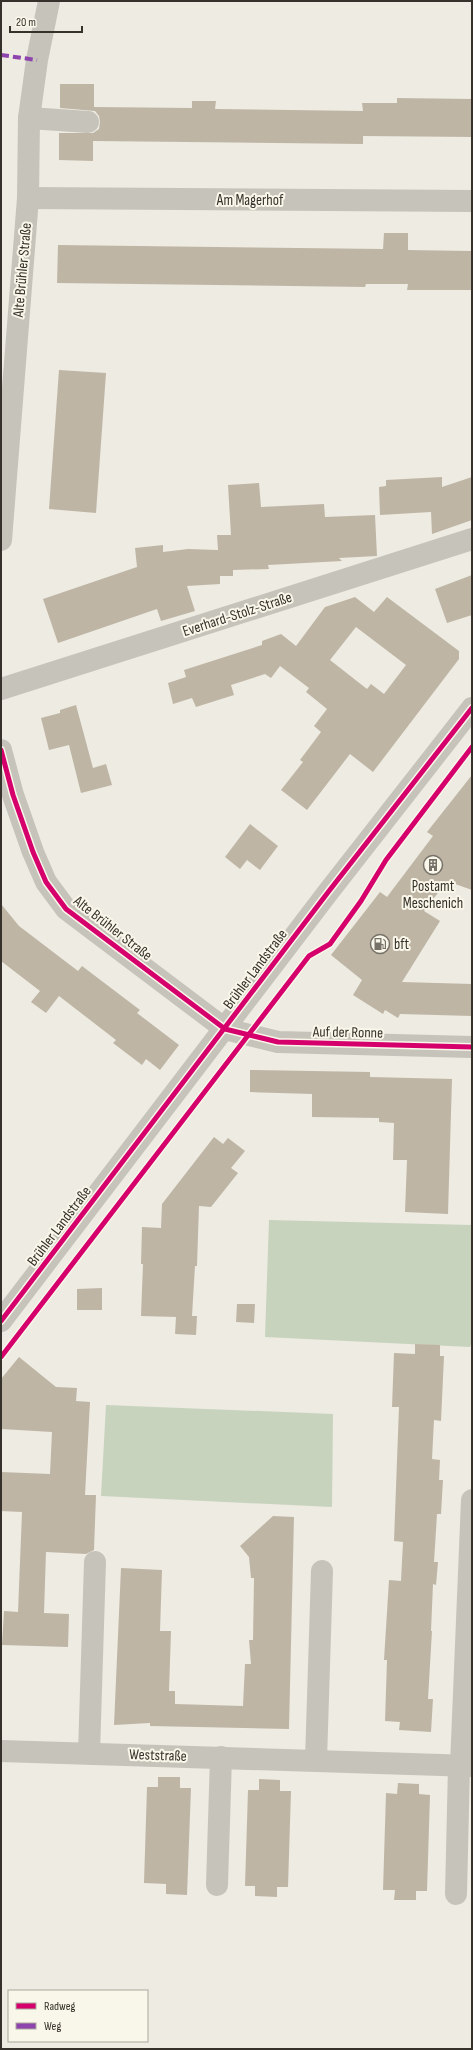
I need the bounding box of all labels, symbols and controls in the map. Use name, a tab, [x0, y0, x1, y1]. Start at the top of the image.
scale bar	[10, 8, 82, 34]
text: 20 m	[16, 15, 36, 30]
street label: Am Magerhof	[216, 191, 284, 210]
street label: Alte Brühler Straße	[9, 222, 36, 319]
street label: Everhard-Stolz-Straße	[180, 588, 294, 641]
building icon: Postamt Meschenich	[422, 854, 444, 876]
place label: Postamt Meschenich	[403, 877, 463, 913]
street label: Alte Brühler Straße	[69, 891, 156, 965]
street label: Brühler Landstraße	[219, 926, 292, 1013]
fuel station icon: bft	[369, 933, 391, 955]
place label: bft	[394, 935, 410, 954]
street label: Auf der Ronne	[312, 1022, 383, 1043]
street label: Brühler Landstraße	[23, 1183, 96, 1270]
street label: Weststraße	[129, 1745, 187, 1766]
legend	[8, 1990, 148, 2042]
text: Radweg	[44, 1999, 76, 2014]
text: Weg	[44, 2019, 61, 2034]

